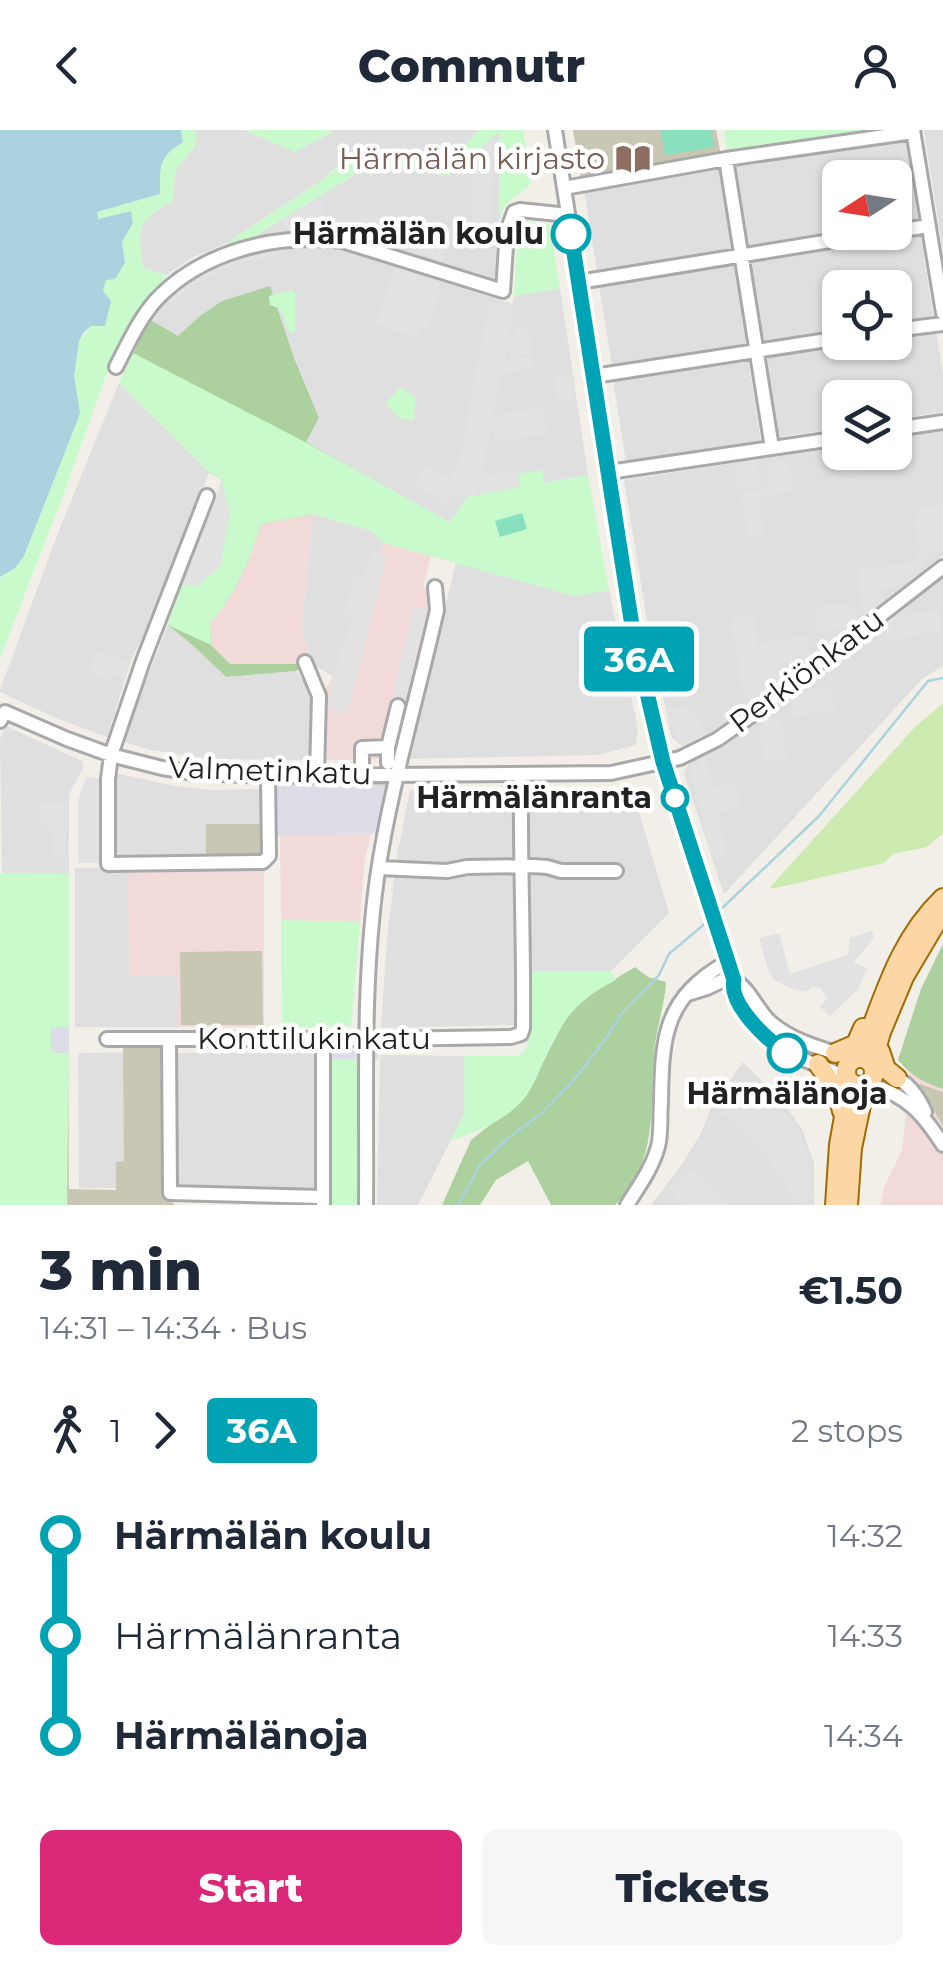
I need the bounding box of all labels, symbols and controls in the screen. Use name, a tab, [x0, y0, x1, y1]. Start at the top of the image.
icon: back	[40, 38, 95, 93]
text: Commutr	[358, 38, 585, 93]
icon: person	[848, 38, 903, 93]
place label: Härmälän kirjasto	[339, 140, 605, 177]
library icon: Härmälän kirjasto	[614, 140, 652, 178]
north arrow	[822, 160, 912, 250]
map controls	[822, 160, 912, 470]
place label: Härmälän koulu	[293, 215, 544, 252]
marker: Härmälän koulu	[552, 215, 590, 253]
button: locate	[822, 270, 912, 360]
button: layers	[822, 380, 912, 470]
street label: Perkiönkatu	[722, 601, 891, 741]
line badge: 36A	[582, 626, 696, 692]
text: 36A	[604, 638, 674, 681]
street label: Valmetinkatu	[168, 748, 372, 793]
place label: Härmälänranta	[416, 779, 652, 816]
marker: Härmälänranta	[662, 785, 688, 811]
street label: Konttilukinkatu	[197, 1020, 431, 1057]
marker: Härmälänoja	[768, 1034, 806, 1072]
place label: Härmälänoja	[686, 1075, 888, 1112]
text: 3 min	[40, 1237, 202, 1304]
text: €1.50	[799, 1267, 903, 1314]
text: 14:31 – 14:34 · Bus	[40, 1308, 307, 1347]
icon: walk	[40, 1403, 95, 1458]
icon: forward	[137, 1403, 192, 1458]
text: 36A	[227, 1409, 297, 1452]
text: 1	[110, 1411, 122, 1450]
text: 2 stops	[791, 1411, 903, 1450]
text: Härmälän koulu	[114, 1512, 432, 1559]
text: 14:32	[827, 1516, 903, 1555]
text: Härmälänranta	[114, 1612, 402, 1659]
text: 14:33	[827, 1616, 903, 1655]
text: Härmälänoja	[114, 1712, 369, 1759]
text: 14:34	[824, 1716, 903, 1755]
button: Start	[40, 1830, 462, 1945]
button: Tickets	[482, 1830, 903, 1945]

